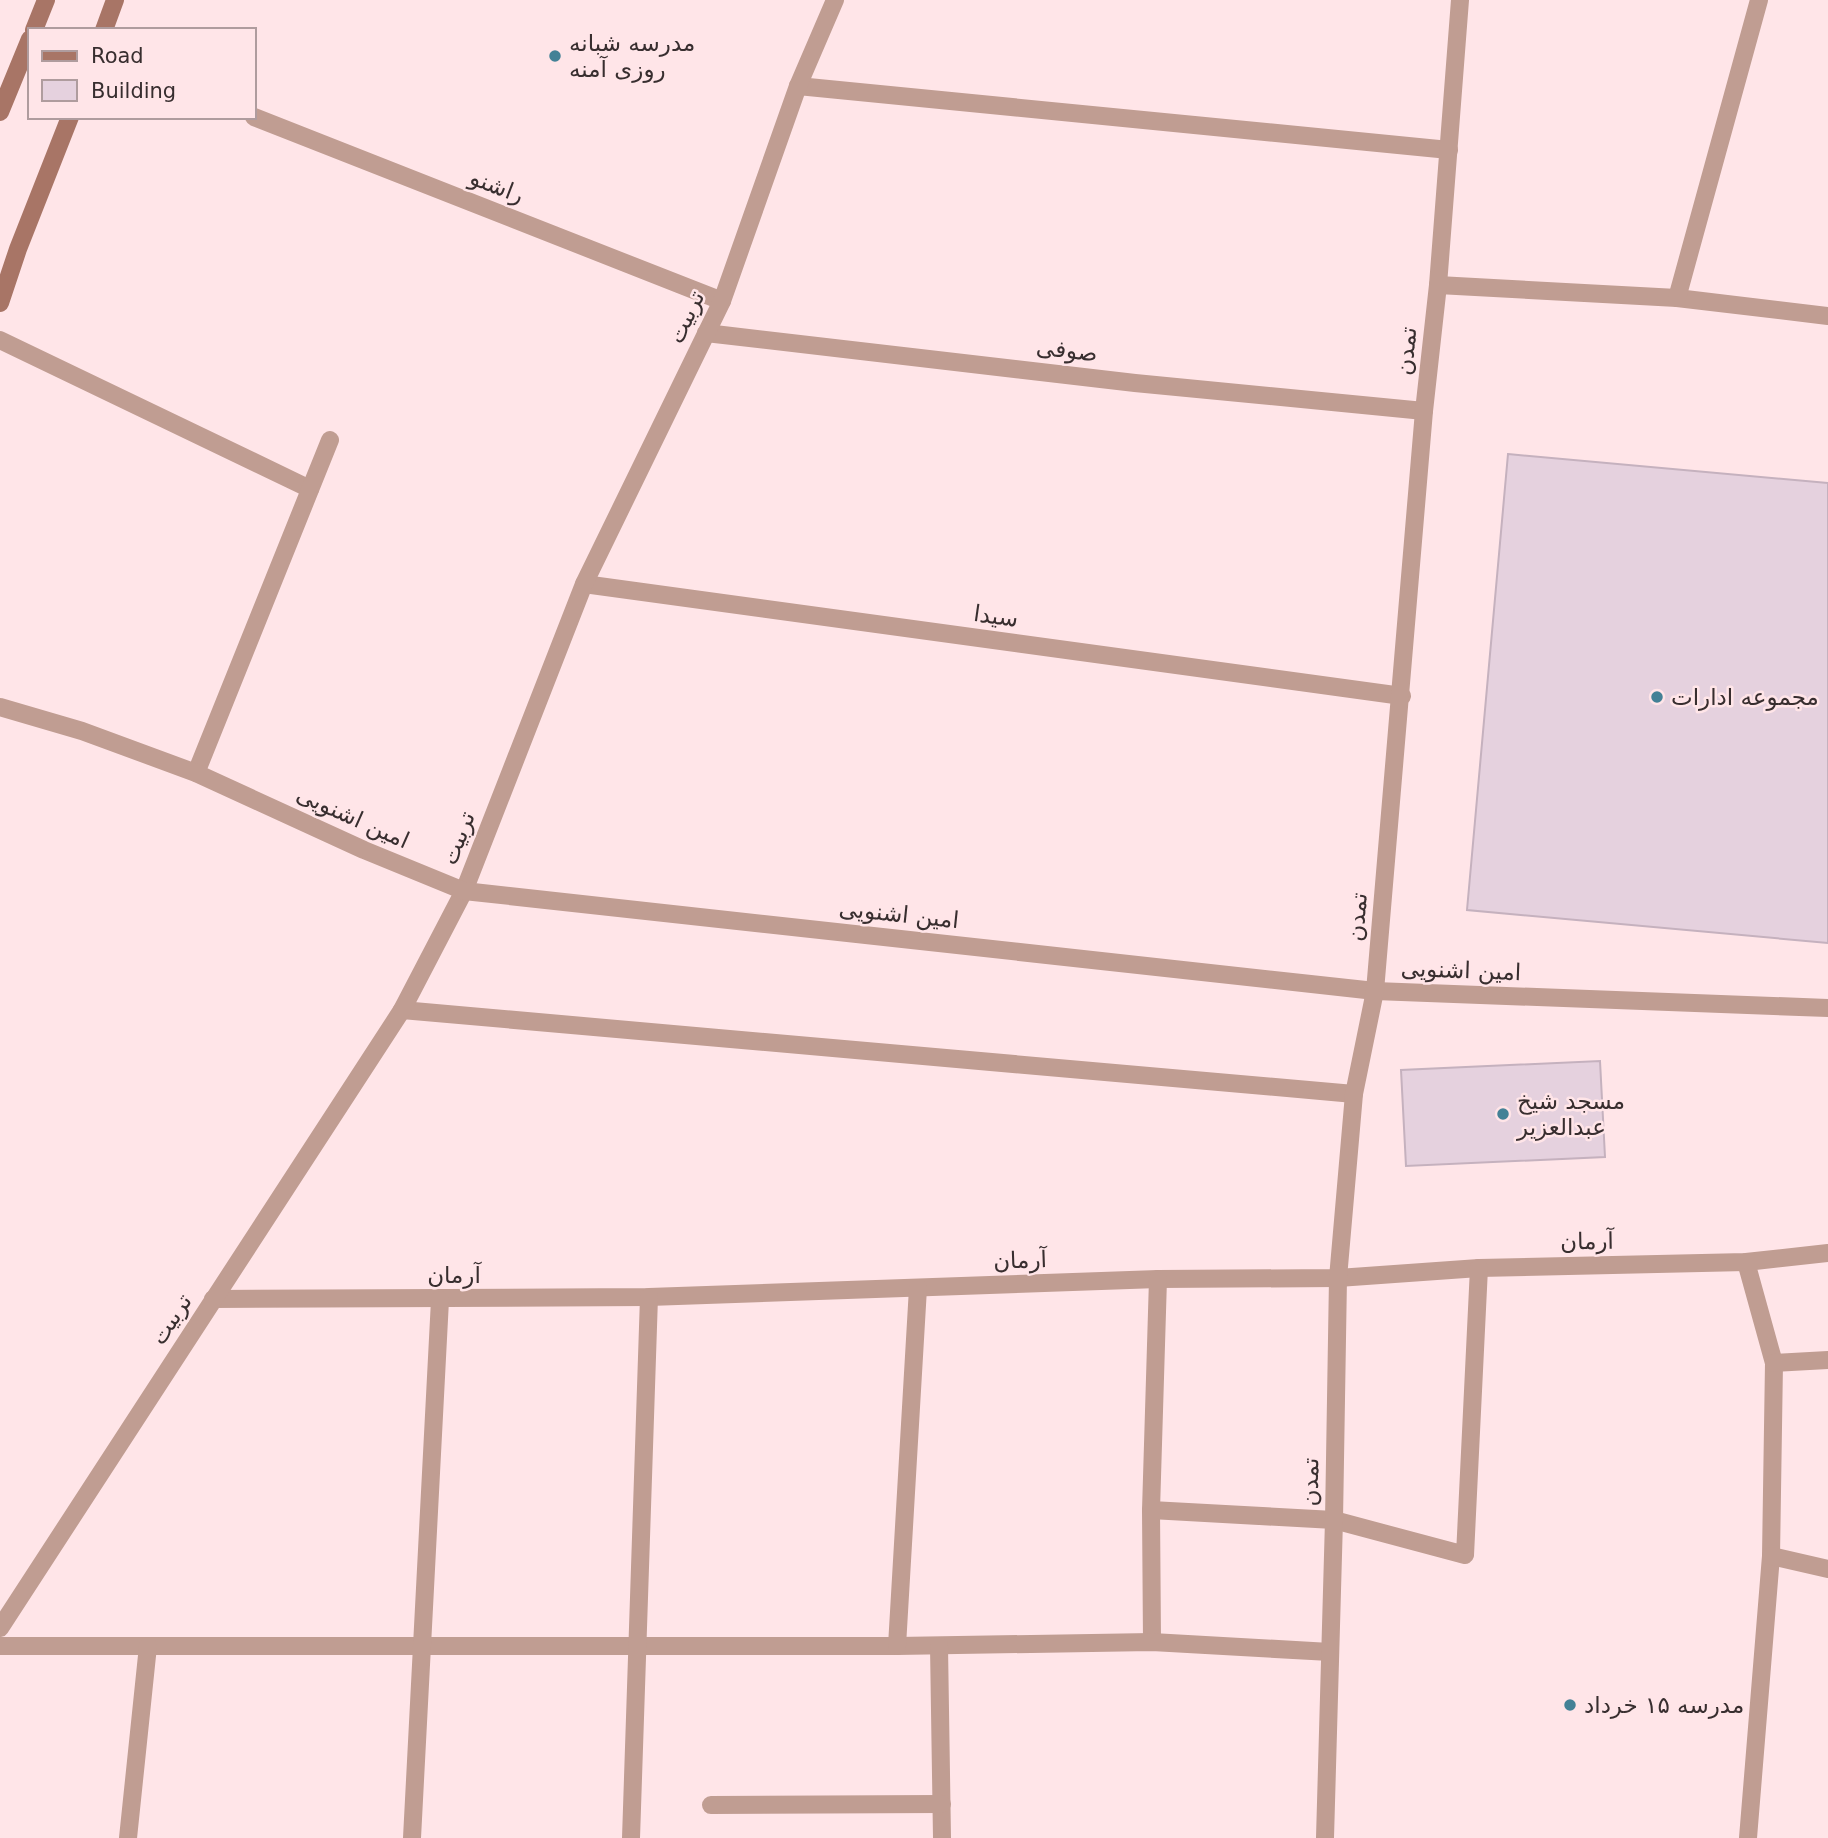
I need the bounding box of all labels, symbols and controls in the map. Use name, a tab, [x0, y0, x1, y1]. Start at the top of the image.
legend	[28, 28, 256, 119]
place label: مدرسه شبانه روزی آمنه	[569, 30, 695, 83]
text: Road	[91, 44, 144, 68]
marker: مدرسه شبانه روزی آمنه	[547, 48, 563, 64]
text: Building	[91, 79, 176, 103]
street label: راشنو	[465, 164, 528, 209]
street label: تربیت	[663, 287, 710, 348]
street label: تمدن	[1391, 325, 1421, 377]
street label: صوفی	[1035, 333, 1099, 368]
street label: سیدا	[972, 600, 1020, 632]
place label: مجموعه ادارات	[1671, 684, 1819, 711]
marker: مجموعه ادارات	[1649, 689, 1665, 705]
street label: امین اشنویی	[292, 781, 413, 854]
street label: تربیت	[436, 808, 481, 869]
street label: تمدن	[1342, 892, 1372, 942]
street label: امین اشنویی	[838, 895, 960, 934]
street label: امین اشنویی	[1400, 955, 1522, 986]
place label: مسجد شیخ عبدالعزیر	[1516, 1088, 1625, 1141]
marker: مسجد شیخ عبدالعزیر	[1495, 1106, 1511, 1122]
street label: آرمان	[1560, 1227, 1616, 1255]
street label: آرمان	[993, 1245, 1049, 1275]
street label: آرمان	[427, 1261, 482, 1289]
street label: تربیت	[145, 1289, 198, 1350]
street label: تمدن	[1297, 1457, 1323, 1507]
place label: مدرسه ۱۵ خرداد	[1584, 1692, 1744, 1719]
marker: مدرسه ۱۵ خرداد	[1562, 1697, 1578, 1713]

